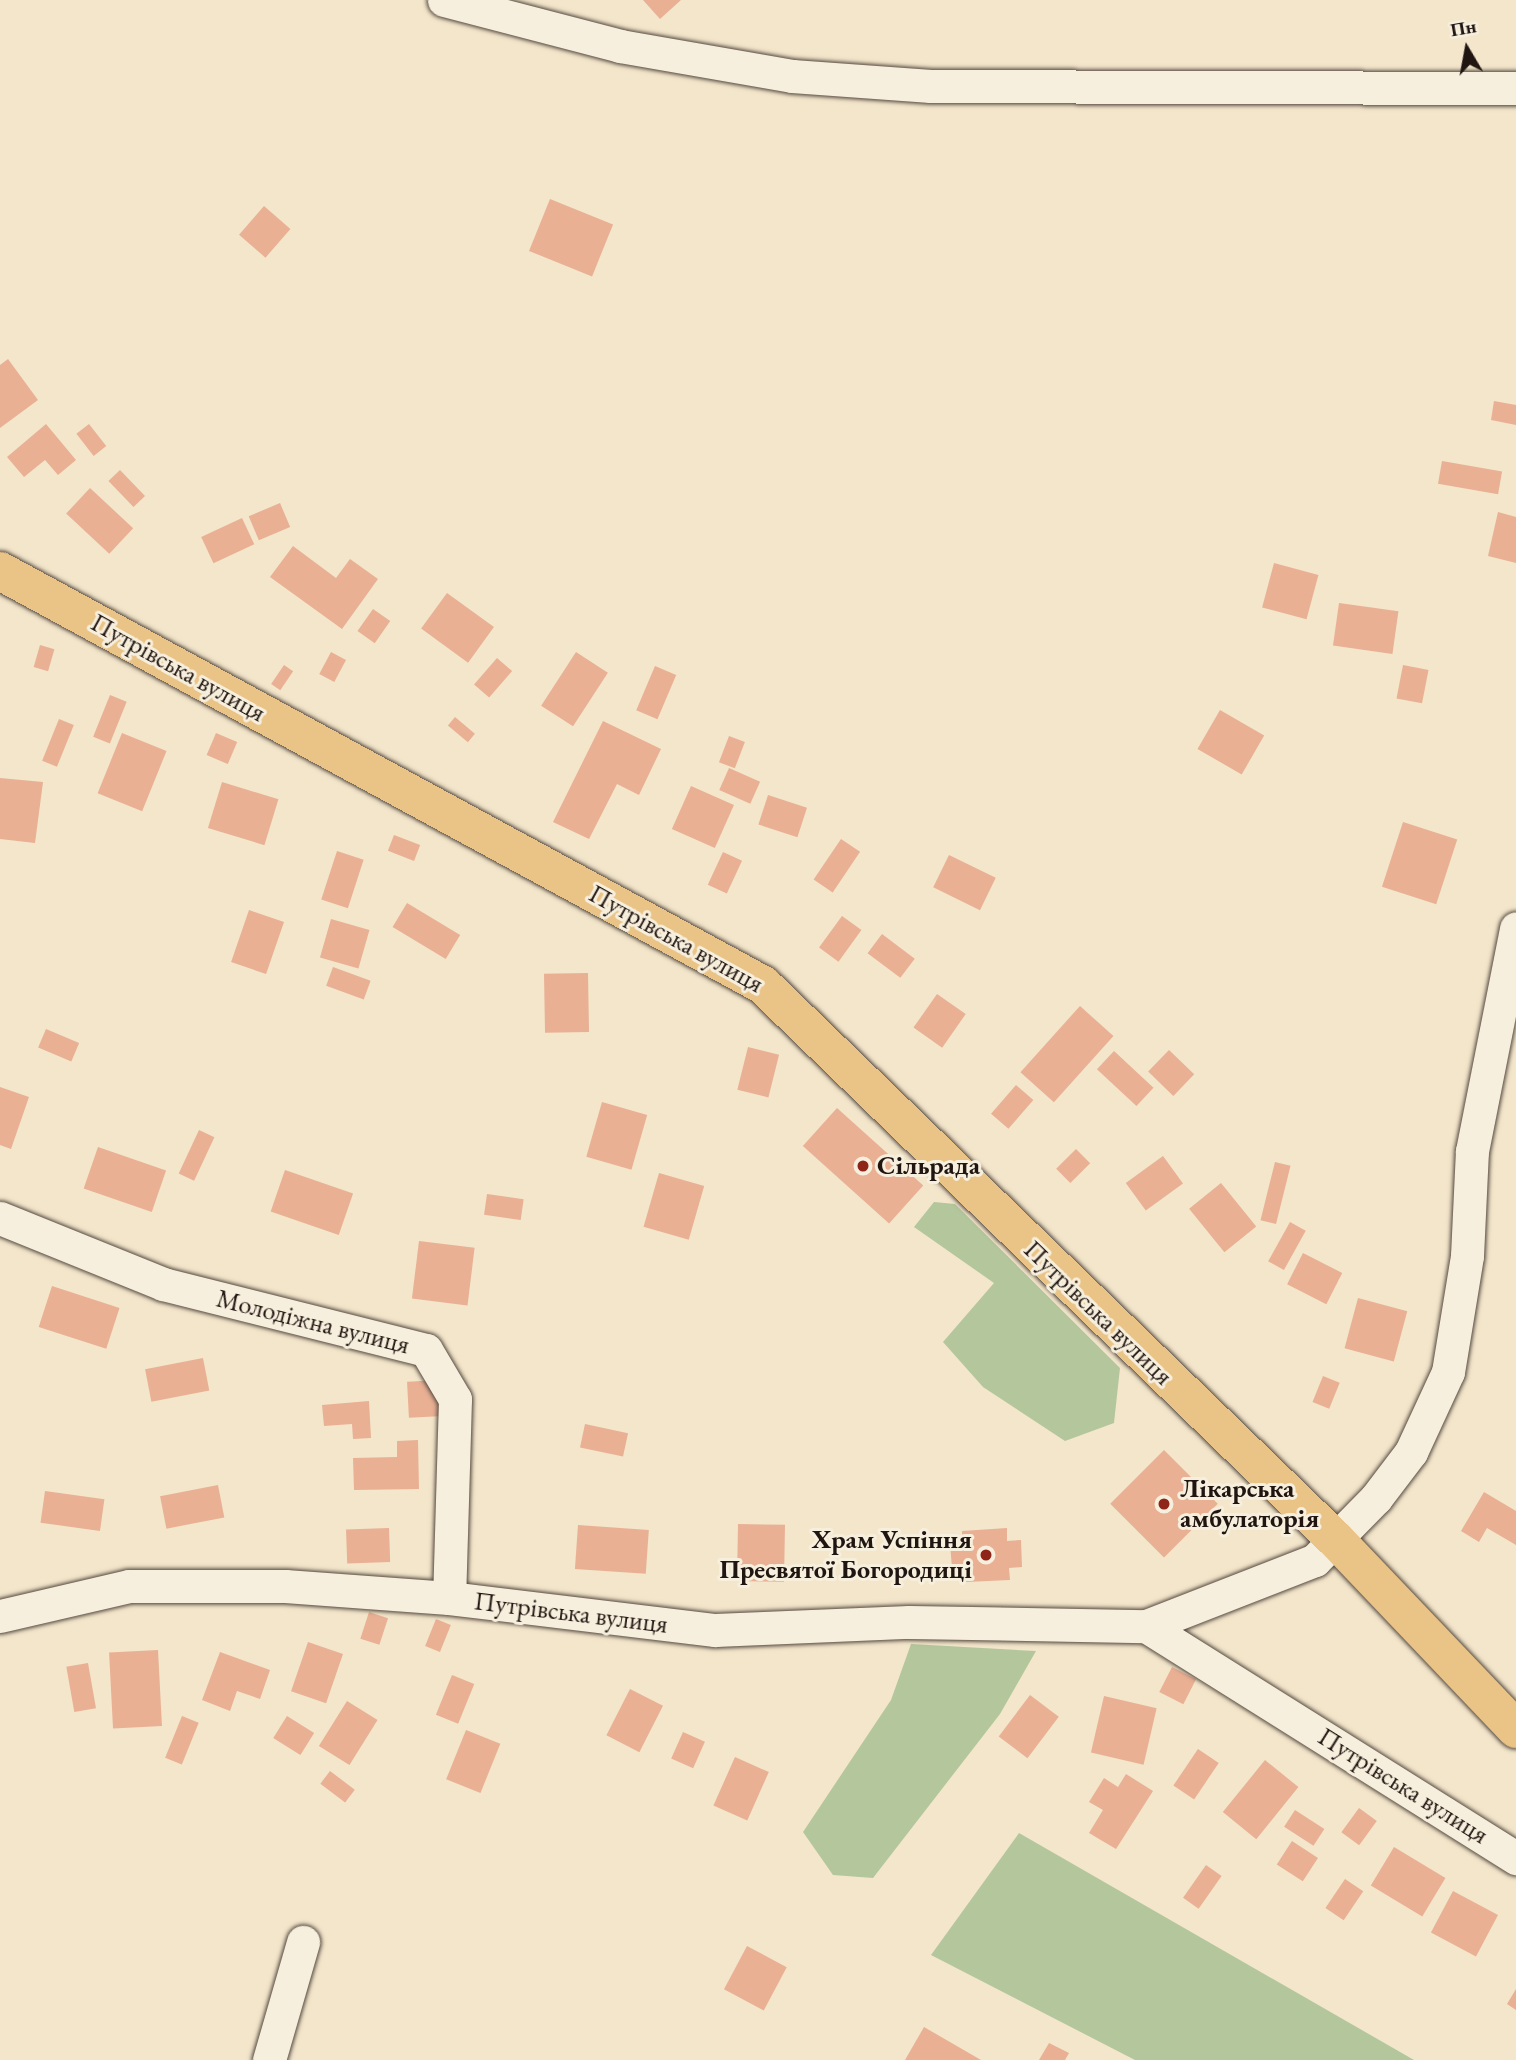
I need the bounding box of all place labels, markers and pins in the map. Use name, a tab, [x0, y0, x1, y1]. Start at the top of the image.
place label: Сільрада	[877, 1150, 980, 1182]
marker: Сільрада	[855, 1158, 871, 1174]
place label: Лікарська амбулаторія	[1180, 1473, 1319, 1534]
marker: Лікарська амбулаторія	[1154, 1494, 1174, 1514]
place label: Храм Успіння Пресвятої Богородиці	[719, 1524, 972, 1586]
marker: Храм Успіння Пресвятої Богородиці	[978, 1547, 994, 1563]

